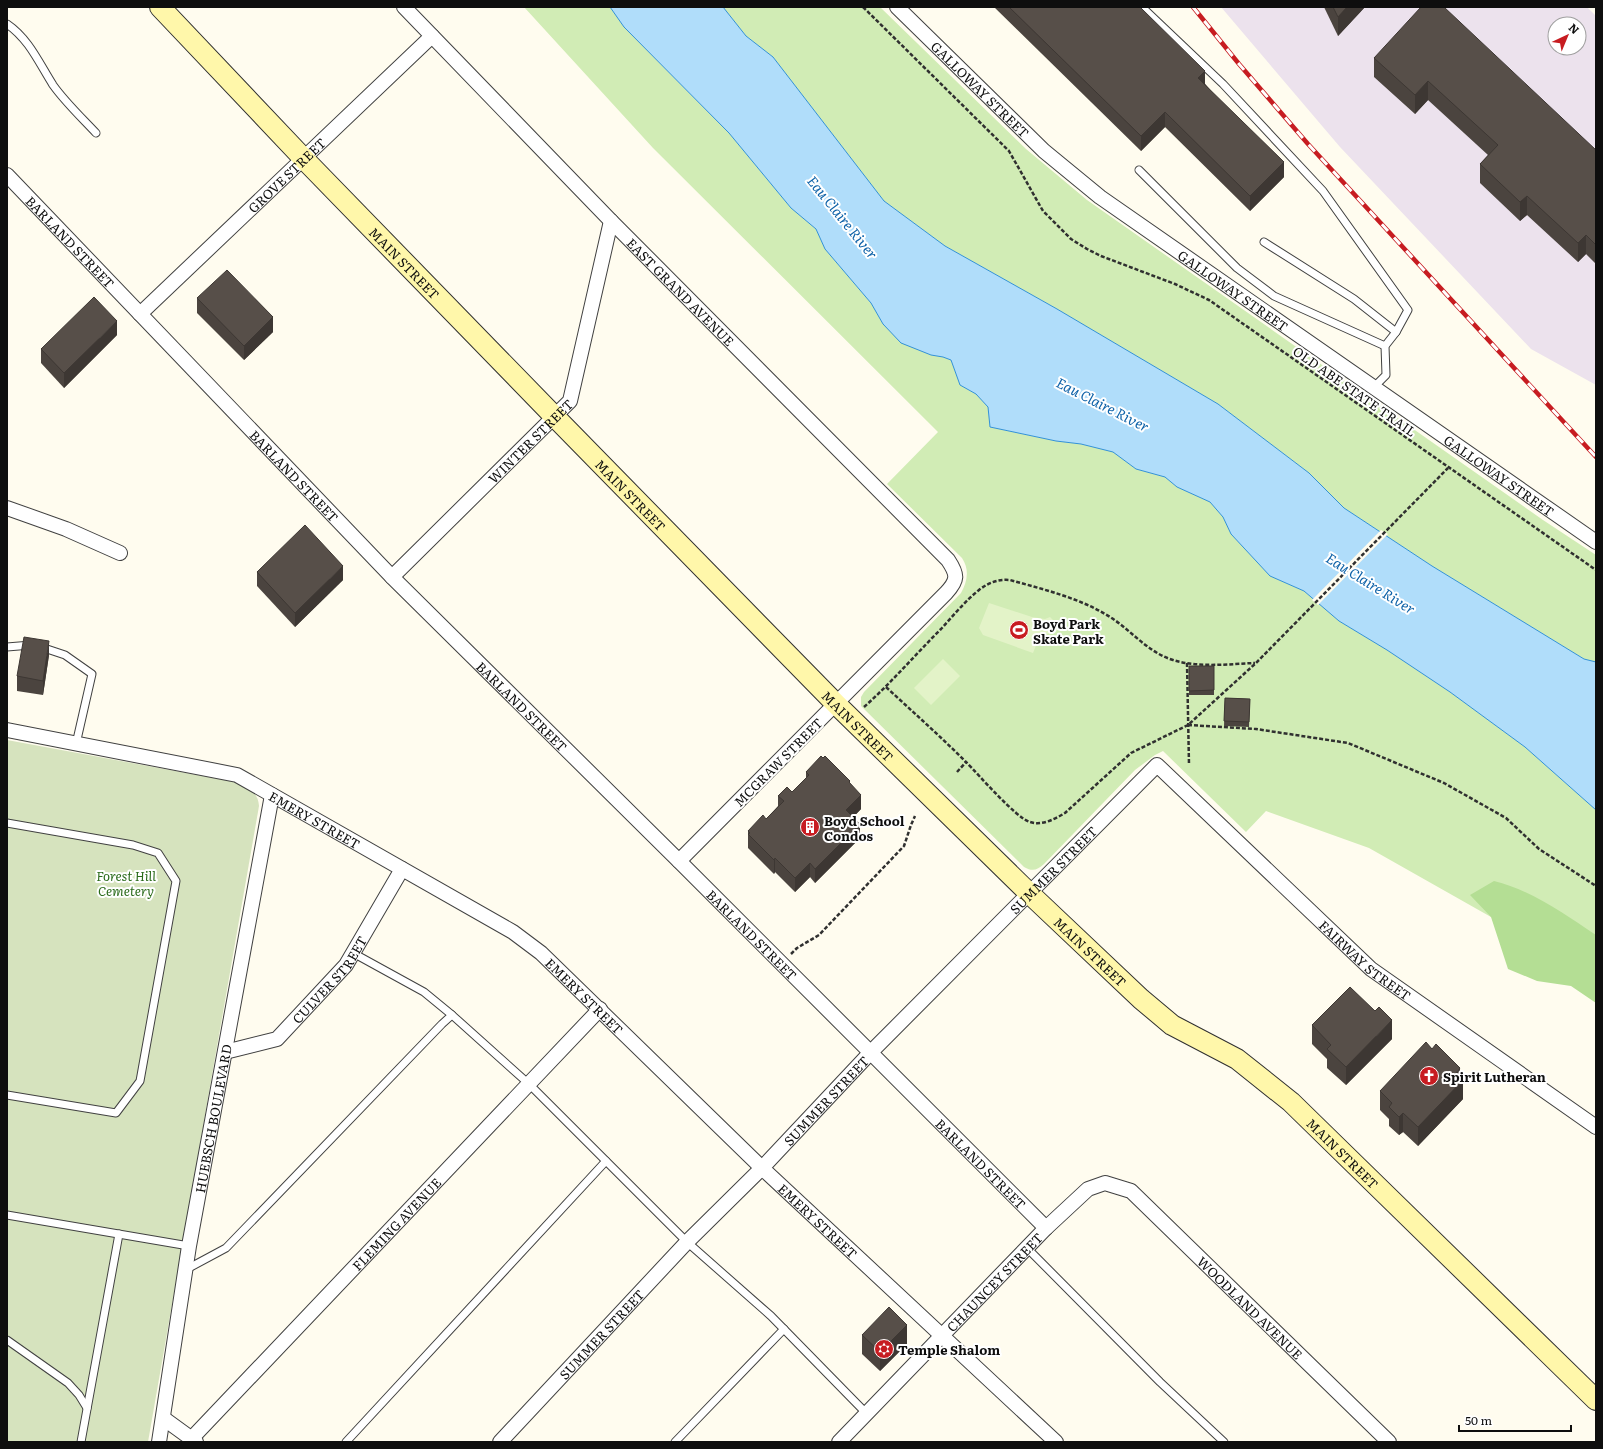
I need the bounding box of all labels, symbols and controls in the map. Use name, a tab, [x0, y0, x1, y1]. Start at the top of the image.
north arrow	[1547, 16, 1587, 56]
text: N	[1566, 19, 1584, 37]
street label: GALLOWAY STREET	[927, 36, 1034, 142]
street label: GROVE STREET	[243, 133, 330, 216]
water label: Eau Claire River	[803, 171, 883, 263]
street label: BARLAND STREET	[22, 191, 120, 292]
street label: MAIN STREET	[365, 222, 445, 303]
street label: EAST GRAND AVENUE	[623, 233, 739, 350]
street label: GALLOWAY STREET	[1175, 245, 1293, 335]
street label: OLD ABE STATE TRAIL	[1290, 341, 1420, 441]
water label: Eau Claire River	[1053, 372, 1153, 436]
street label: WINTER STREET	[483, 394, 577, 487]
street label: BARLAND STREET	[246, 425, 344, 526]
street label: GALLOWAY STREET	[1441, 430, 1559, 520]
street label: MAIN STREET	[591, 455, 671, 535]
water label: Eau Claire River	[1323, 548, 1420, 619]
place label: Boyd Park Skate Park	[1033, 614, 1104, 648]
sports icon: Boyd Park Skate Park	[1008, 619, 1030, 641]
street label: BARLAND STREET	[473, 657, 572, 756]
street label: MAIN STREET	[818, 686, 899, 766]
street label: MCGRAW STREET	[729, 713, 827, 811]
street label: EMERY STREET	[266, 786, 364, 853]
place label: Boyd School Condos	[824, 811, 905, 845]
building icon: Boyd School Condos	[799, 816, 821, 838]
street label: SUMMER STREET	[1005, 821, 1101, 918]
park label: Forest Hill Cemetery	[96, 866, 156, 900]
street label: BARLAND STREET	[703, 885, 802, 984]
street label: MAIN STREET	[1050, 912, 1132, 991]
street label: FAIRWAY STREET	[1315, 915, 1416, 1004]
street label: CULVER STREET	[287, 932, 371, 1027]
street label: EMERY STREET	[542, 953, 628, 1038]
street label: HUEBSCH BOULEVARD	[189, 1042, 236, 1194]
street label: SUMMER STREET	[779, 1051, 873, 1149]
church icon: Spirit Lutheran	[1418, 1065, 1440, 1087]
place label: Spirit Lutheran	[1443, 1067, 1546, 1086]
street label: MAIN STREET	[1303, 1113, 1384, 1193]
street label: BARLAND STREET	[932, 1114, 1031, 1213]
street label: FLEMING AVENUE	[347, 1173, 445, 1274]
street label: EMERY STREET	[774, 1179, 862, 1262]
street label: CHAUNCEY STREET	[942, 1228, 1047, 1336]
street label: WOODLAND AVENUE	[1193, 1251, 1308, 1363]
street label: SUMMER STREET	[554, 1284, 648, 1383]
synagogue icon: Temple Shalom	[873, 1338, 895, 1360]
place label: Temple Shalom	[898, 1340, 1000, 1359]
scale bar	[1459, 1407, 1571, 1433]
text: 50 m	[1465, 1411, 1492, 1429]

